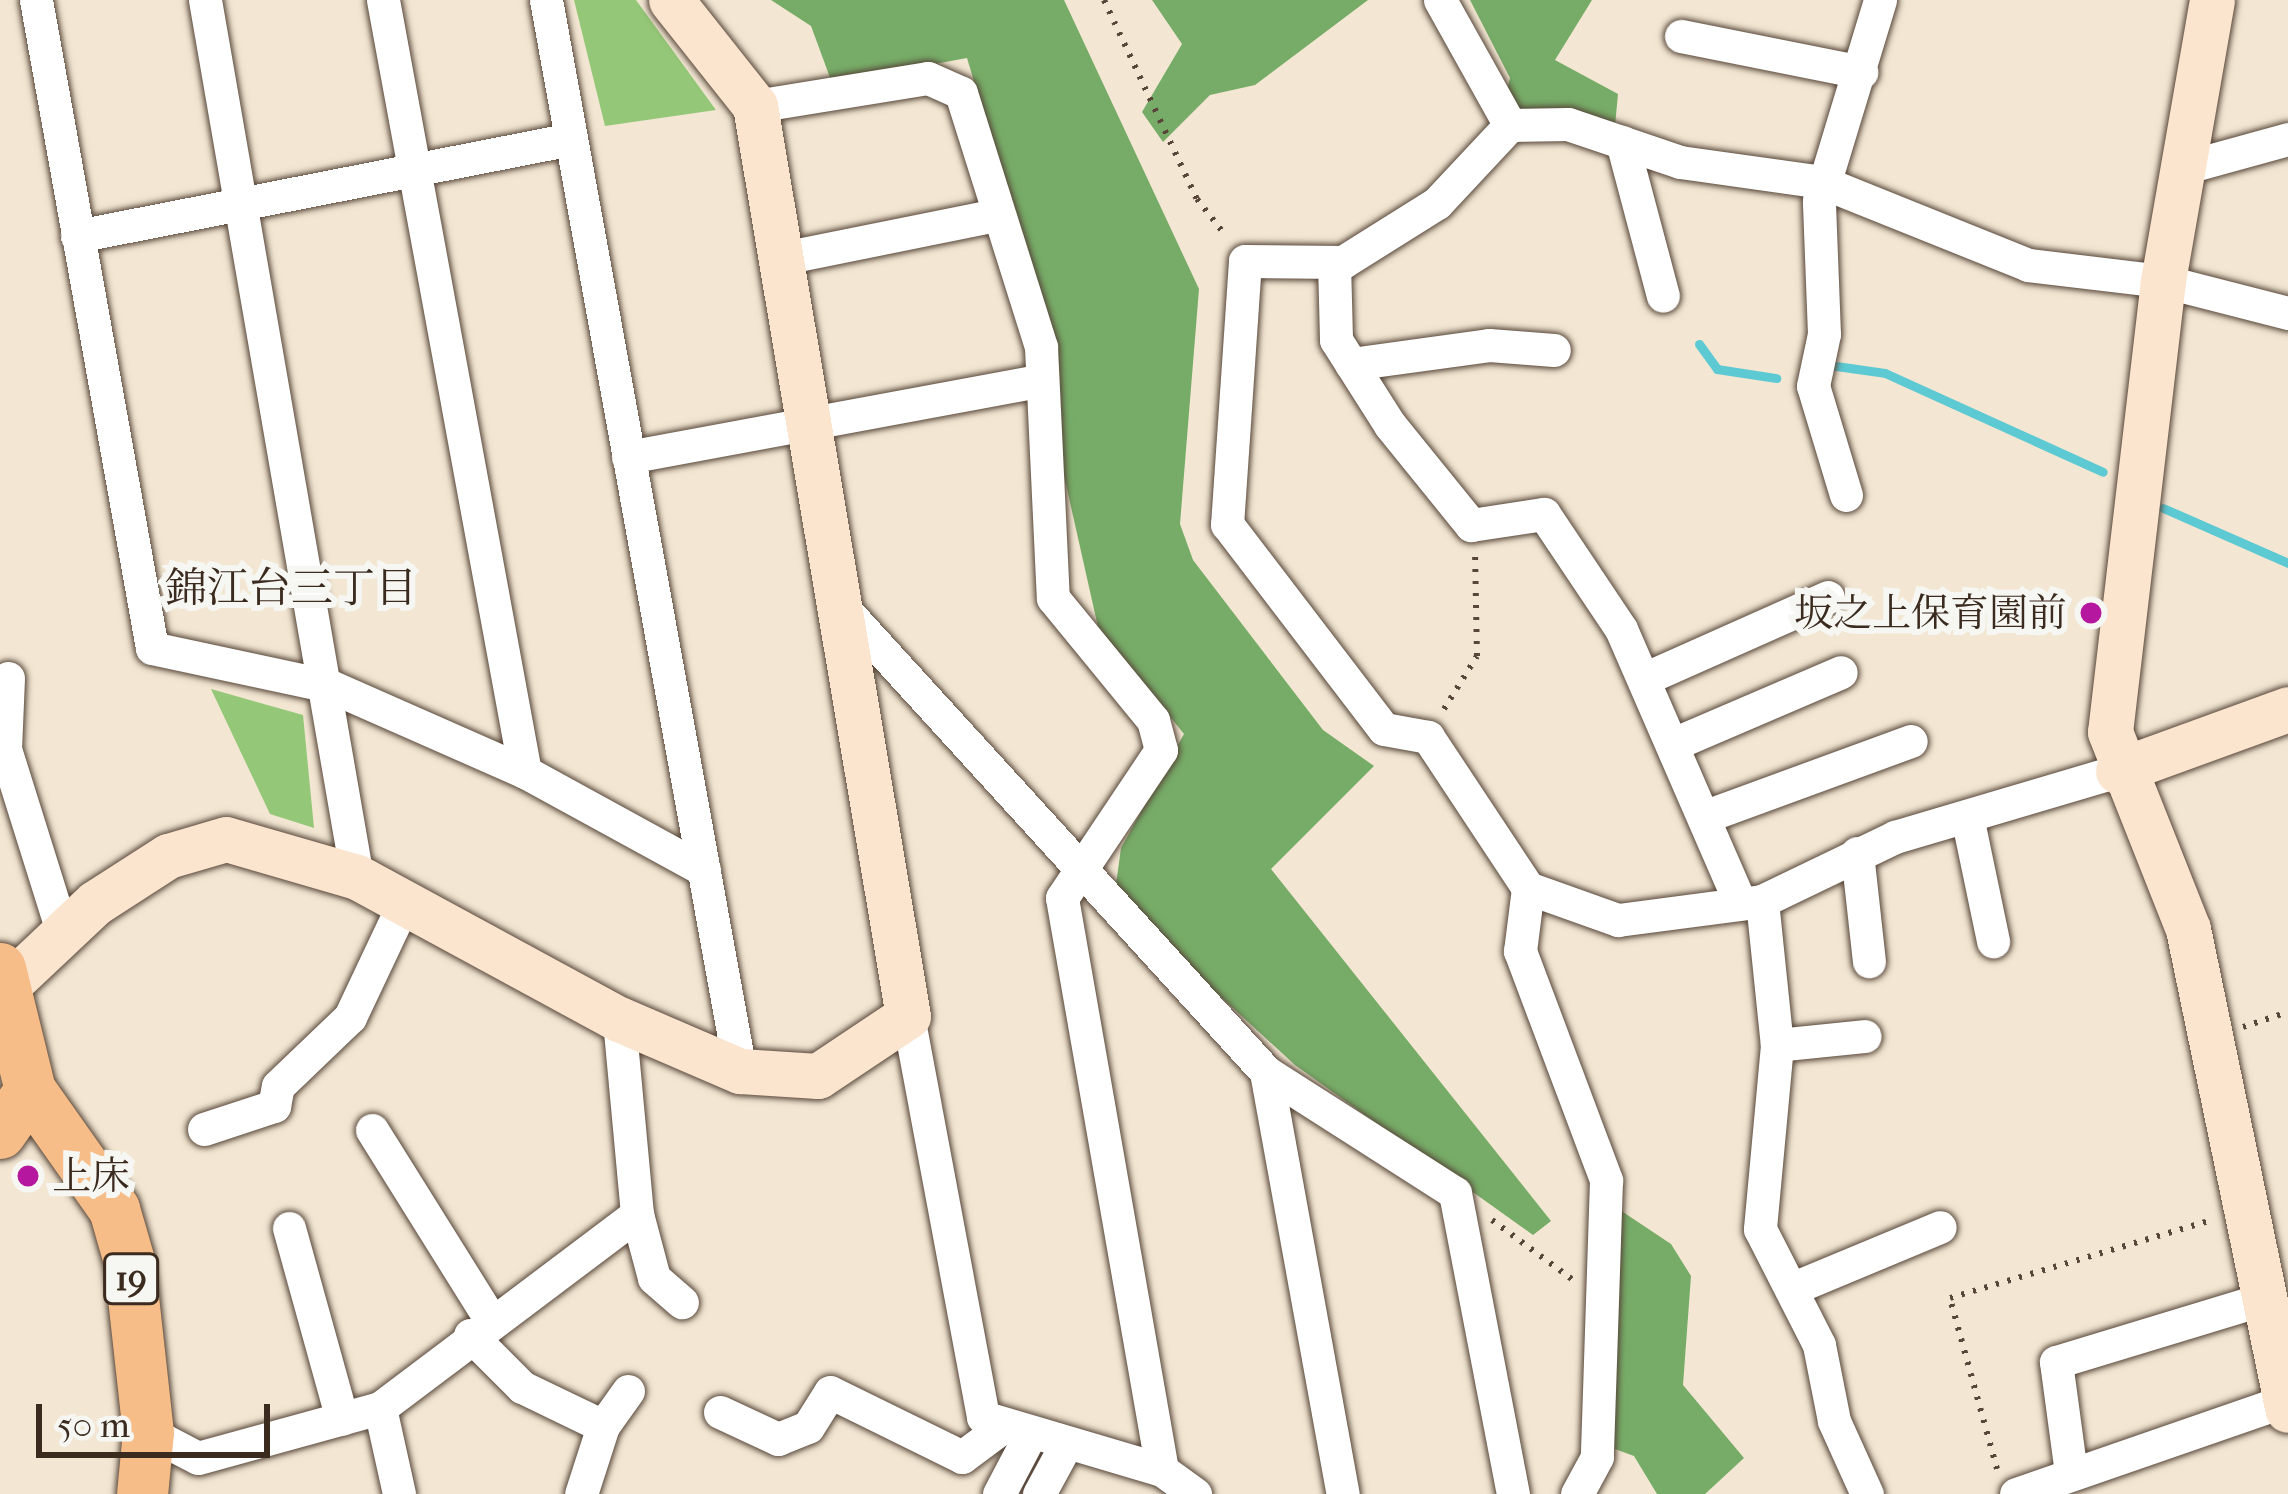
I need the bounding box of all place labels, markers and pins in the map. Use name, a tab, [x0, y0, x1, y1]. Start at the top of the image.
place label: 坂之上保育園前	[1794, 590, 2067, 636]
marker: 坂之上保育園前	[2078, 600, 2104, 626]
place label: 上床	[52, 1153, 130, 1199]
marker: 上床	[15, 1163, 41, 1189]

